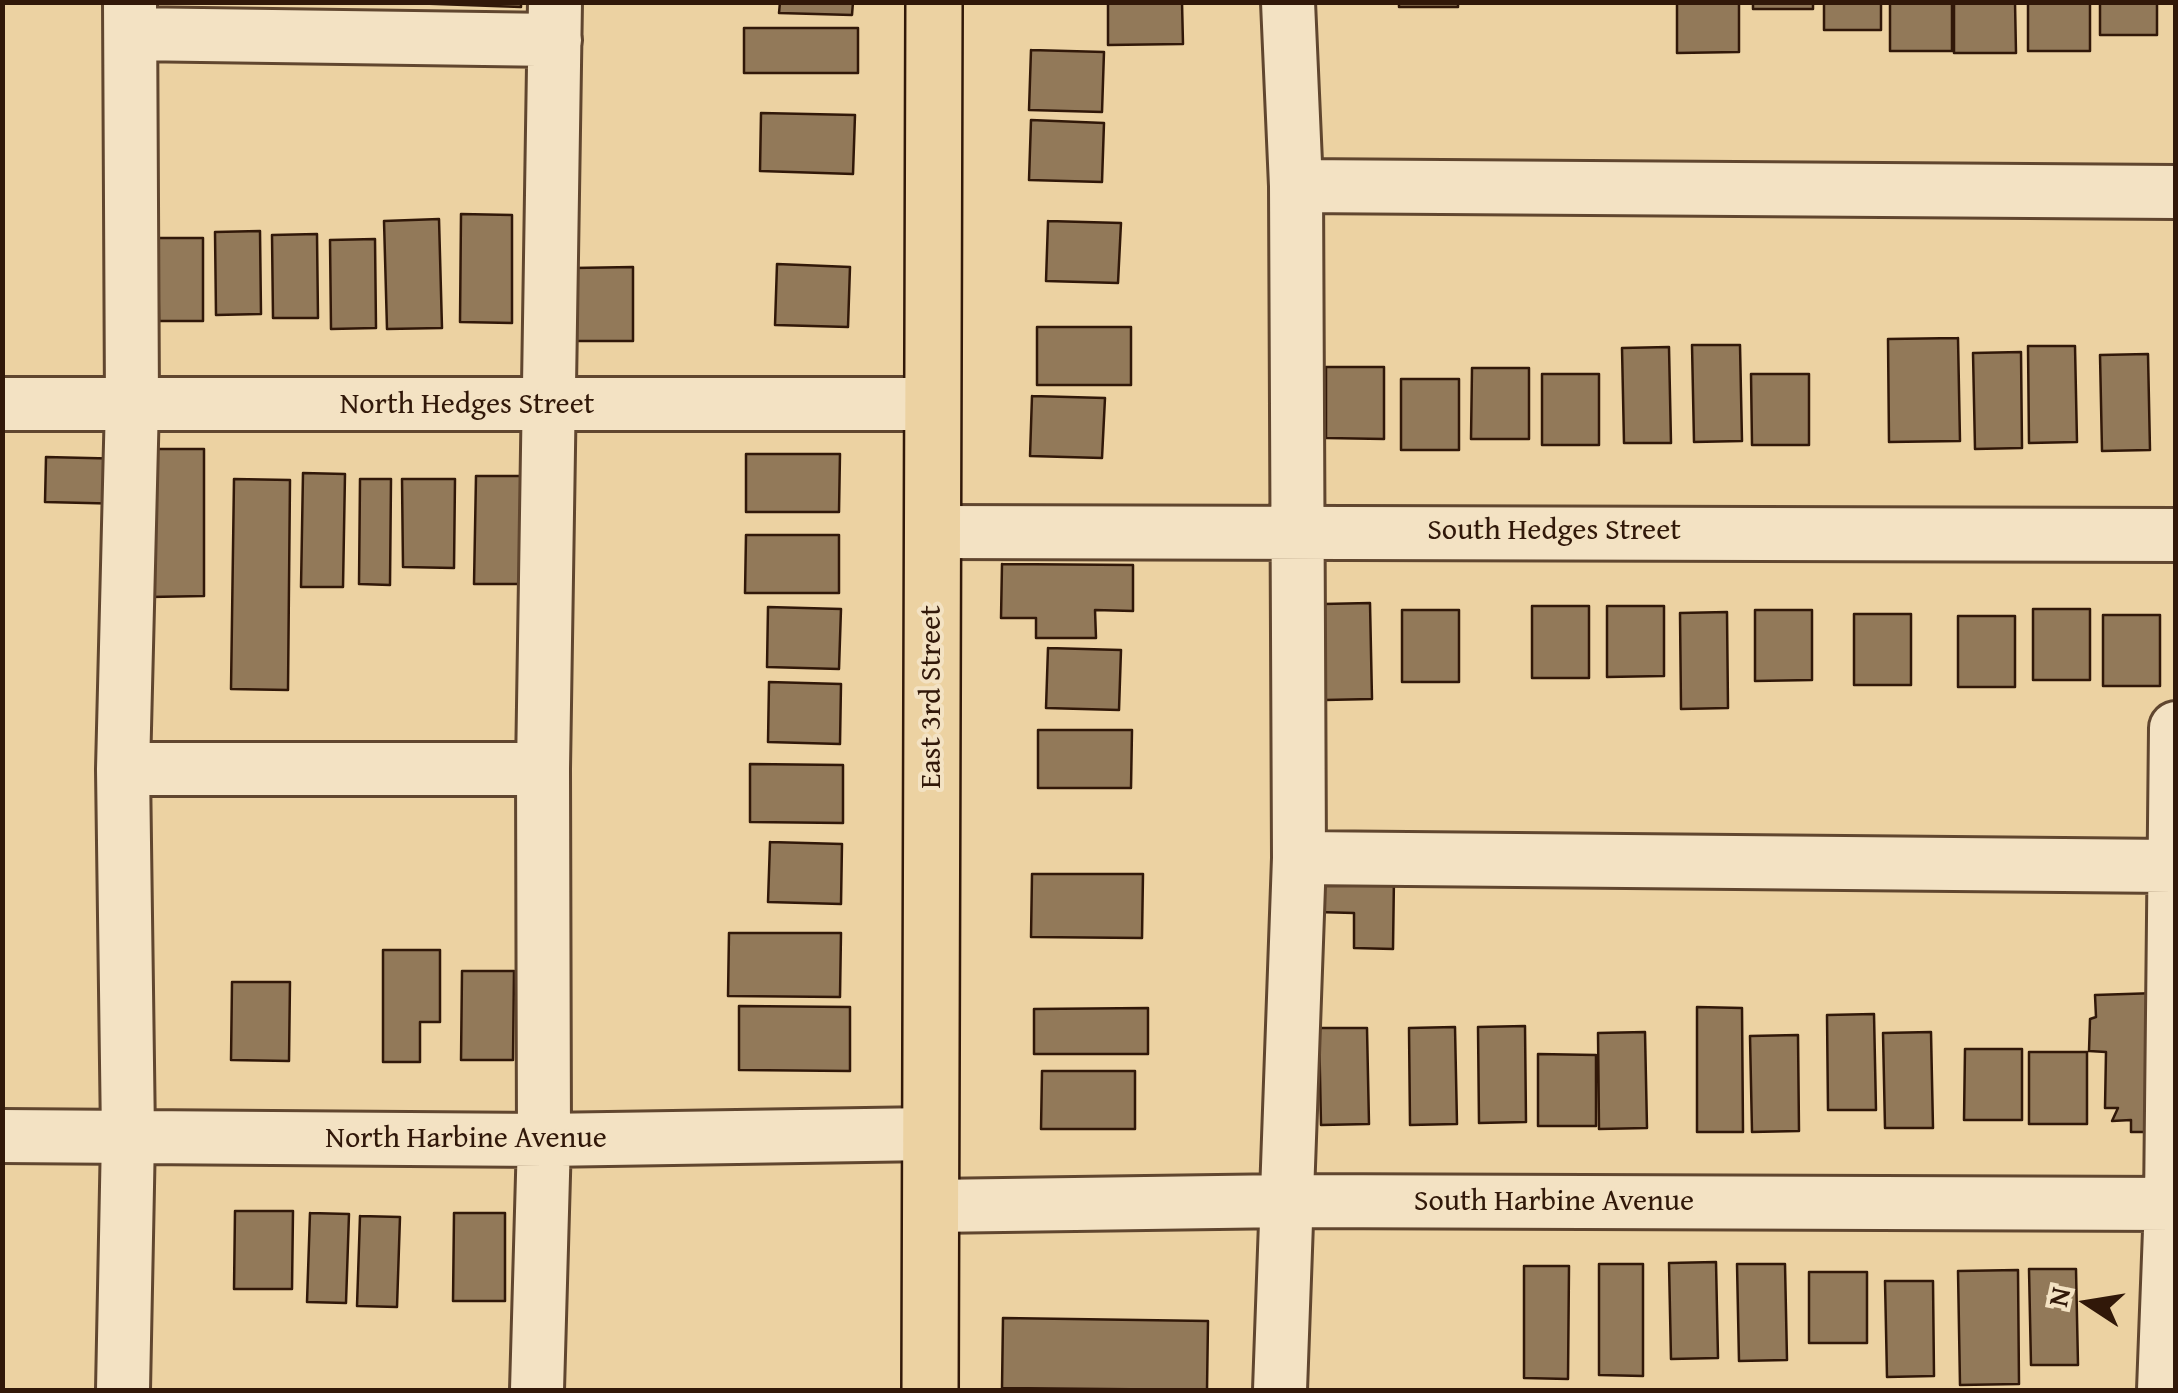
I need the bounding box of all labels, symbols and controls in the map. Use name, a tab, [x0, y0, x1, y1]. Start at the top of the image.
street label: North Hedges Street	[340, 387, 594, 423]
street label: South Hedges Street	[1427, 513, 1681, 549]
street label: East 3rd Street	[914, 605, 950, 789]
street label: North Harbine Avenue	[325, 1121, 607, 1157]
street label: South Harbine Avenue	[1414, 1184, 1694, 1220]
north arrow	[2038, 1253, 2138, 1353]
text: N	[2036, 1283, 2080, 1310]

